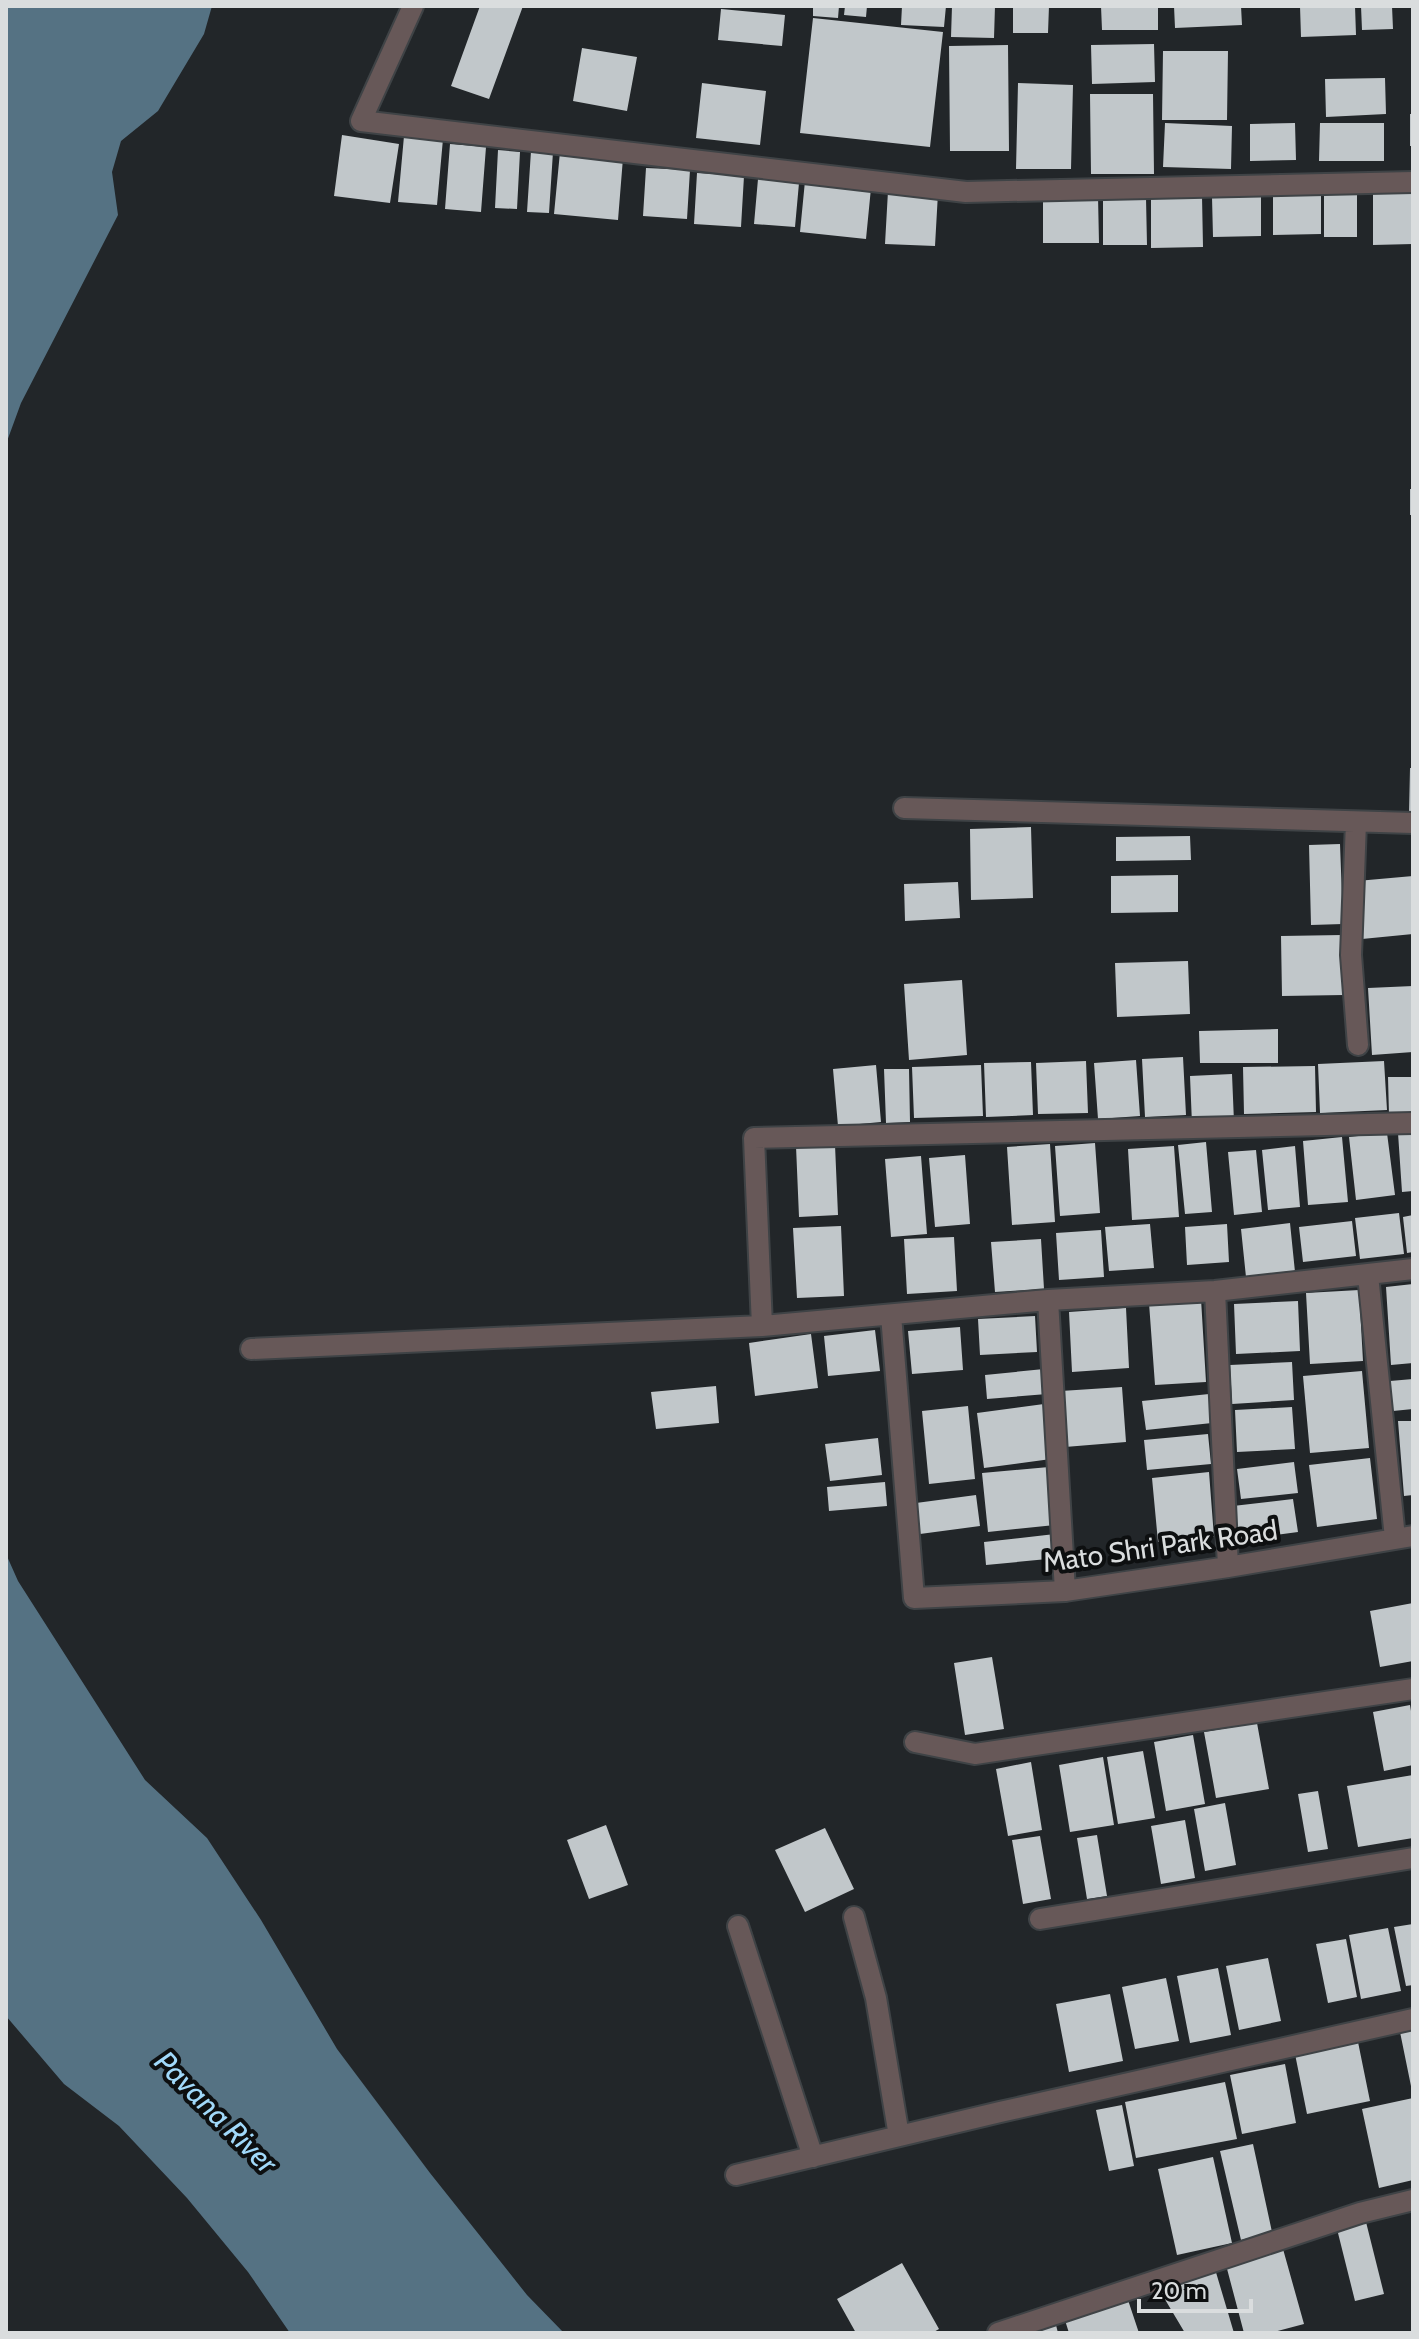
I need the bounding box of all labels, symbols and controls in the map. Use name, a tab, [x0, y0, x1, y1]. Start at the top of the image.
street label: Mato Shri Park Road	[1040, 1513, 1280, 1579]
water label: Pavana River	[147, 2043, 286, 2182]
scale bar	[1139, 2263, 1251, 2313]
text: 20 m	[1151, 2276, 1207, 2305]

